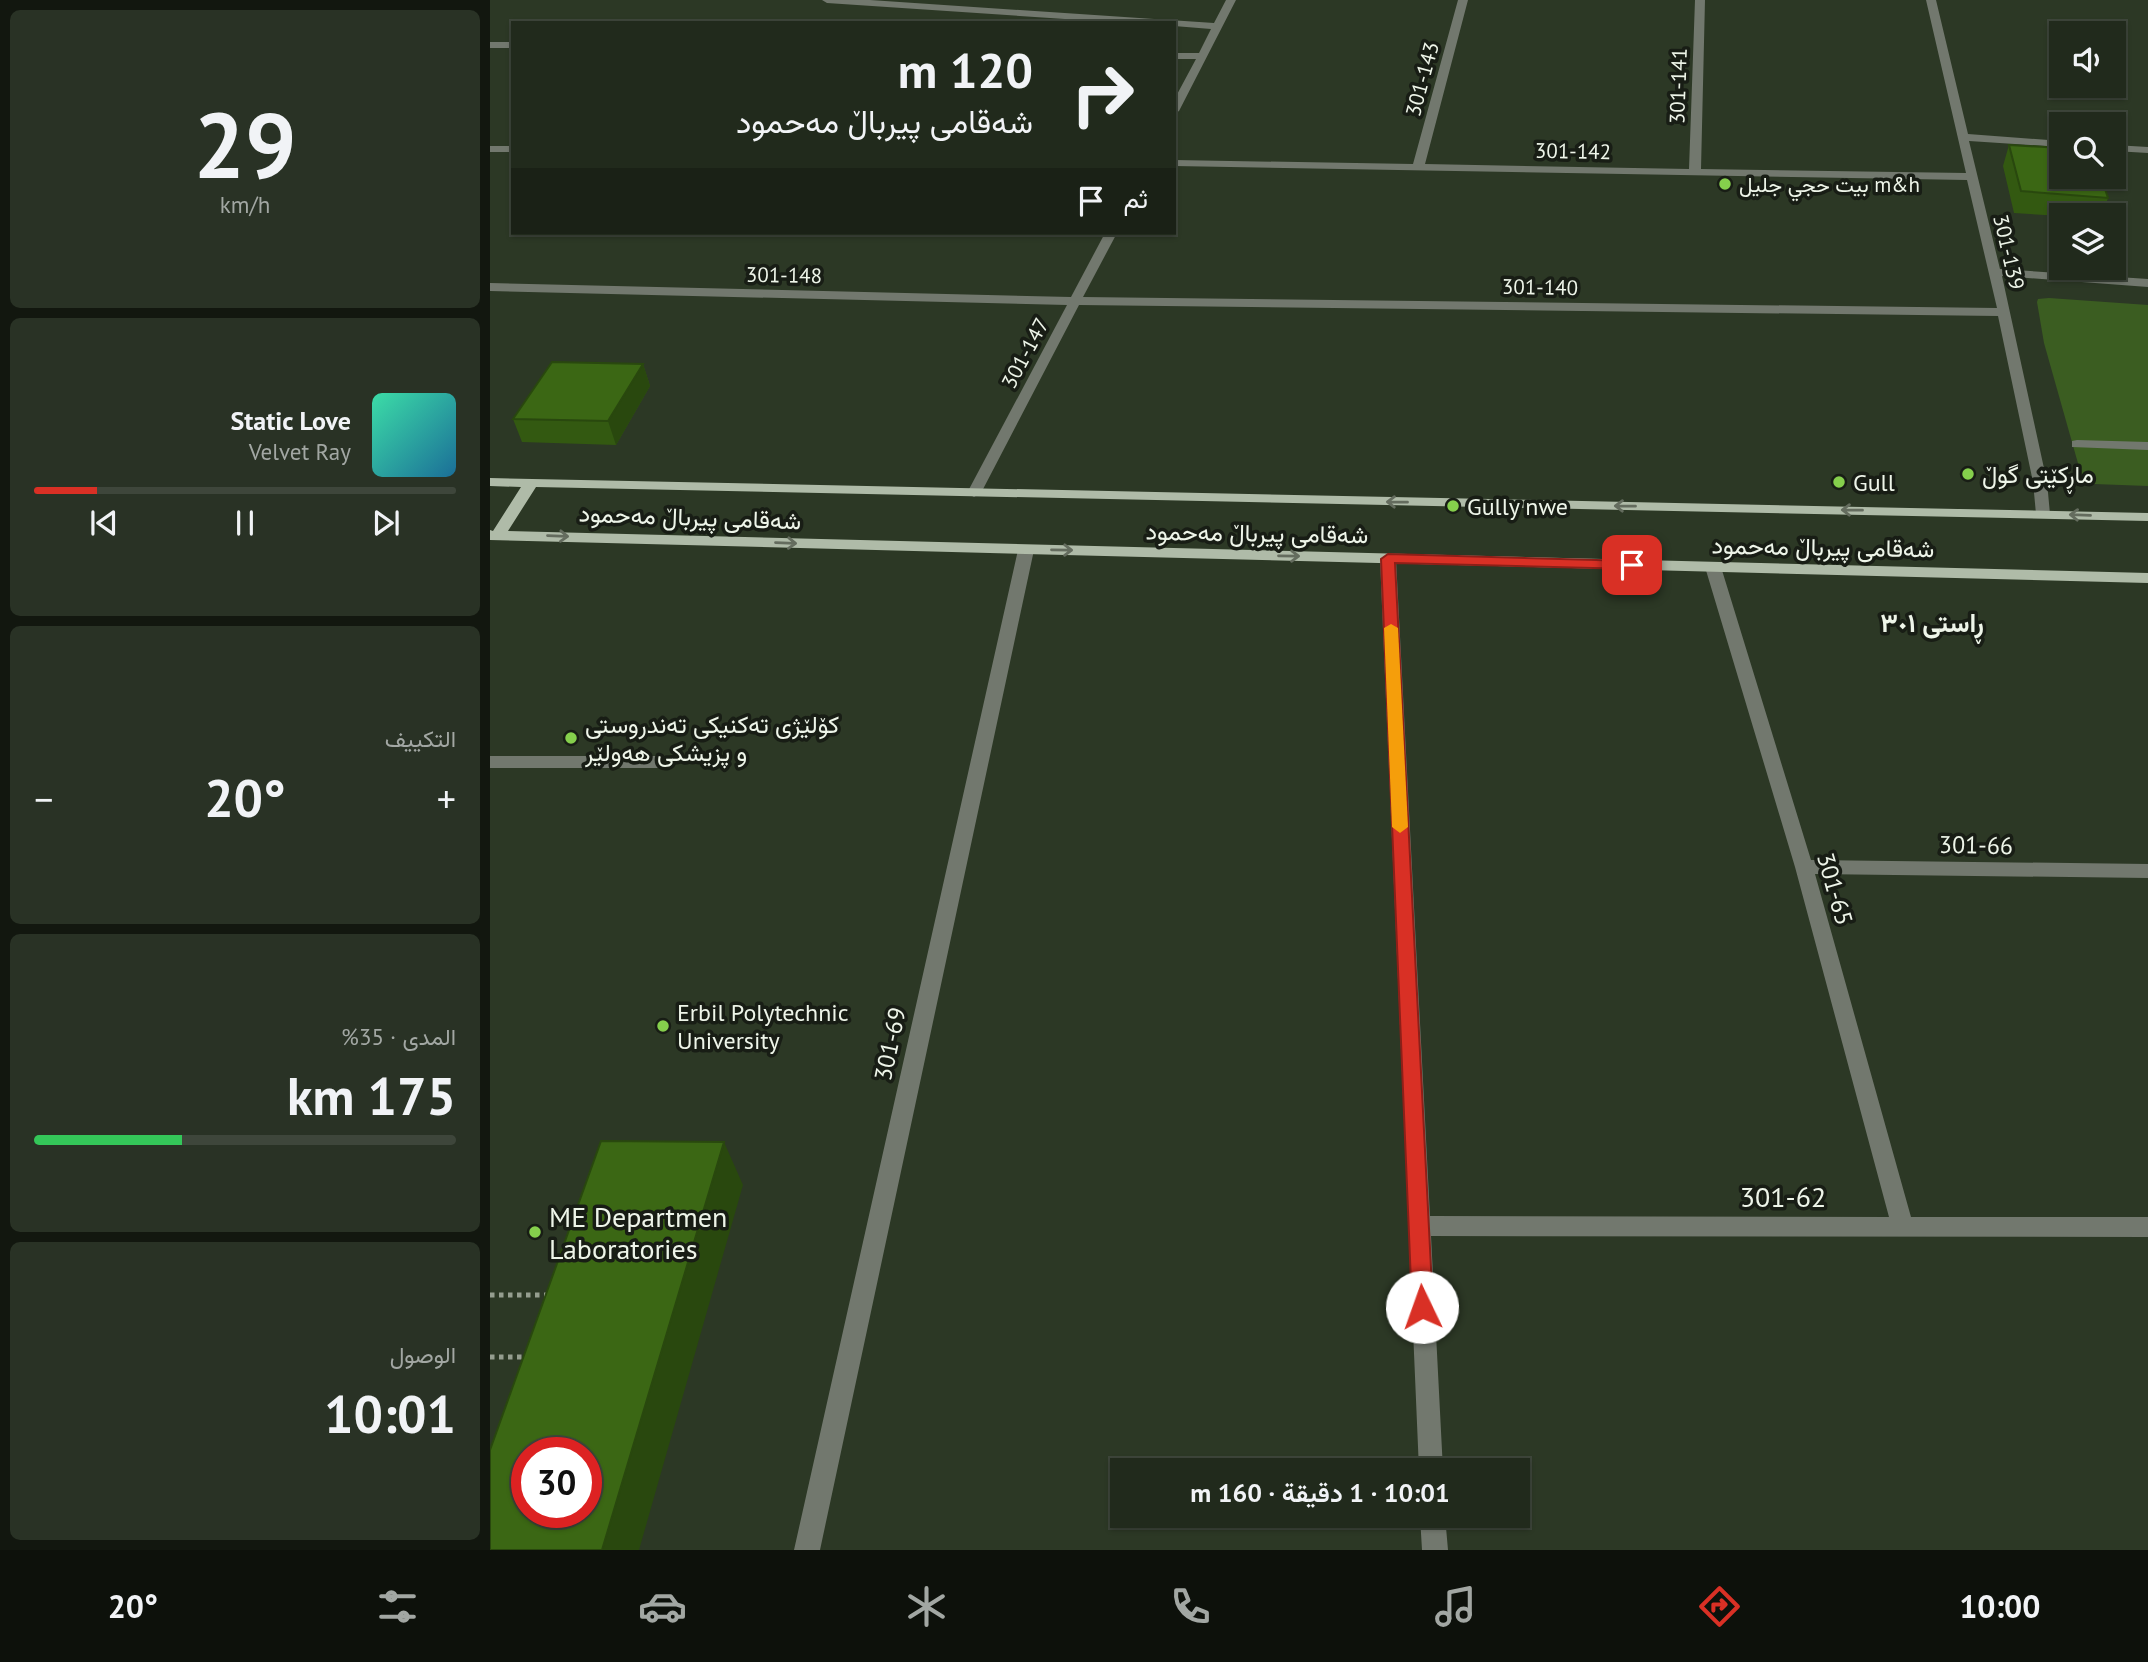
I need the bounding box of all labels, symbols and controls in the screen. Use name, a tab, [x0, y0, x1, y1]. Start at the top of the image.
map controls	[2049, 21, 2126, 280]
button: sound	[2049, 21, 2126, 98]
text: 120 m	[898, 38, 1033, 102]
street label: 301-143	[1399, 39, 1445, 119]
street label: 301-141	[1663, 47, 1693, 125]
icon: right	[1057, 49, 1148, 140]
text: 29	[193, 85, 297, 203]
text: شەقامی پیرباڵ مەحمود	[736, 100, 1033, 142]
button: search	[2049, 112, 2126, 189]
street label: 301-142	[1535, 137, 1611, 165]
place label: بيت حجي جليل m&h	[1739, 171, 1920, 202]
marker: بيت حجي جليل m&h	[1717, 176, 1733, 192]
icon: arrive	[1072, 182, 1110, 220]
text: ثم	[1124, 182, 1148, 215]
text: km/h	[220, 190, 270, 219]
button: layers	[2049, 203, 2126, 280]
street label: 301-139	[1987, 212, 2031, 292]
street label: 301-148	[746, 261, 822, 289]
street label: 301-140	[1502, 273, 1578, 301]
street label: 301-147	[995, 313, 1055, 393]
text: Static Love	[230, 404, 351, 437]
text: Velvet Ray	[249, 437, 351, 466]
place label: ماڕکێتی گوڵ	[1982, 459, 2094, 494]
marker: ماڕکێتی گوڵ	[1960, 466, 1976, 482]
place label: Gull	[1853, 467, 1895, 498]
marker: Gull	[1831, 474, 1847, 490]
place label: Gully nwe	[1467, 491, 1568, 522]
one-way arrow	[1386, 495, 1409, 508]
street label: شەقامی پیرباڵ مەحمود	[578, 498, 802, 537]
marker: Gully nwe	[1445, 498, 1461, 514]
one-way arrow	[1614, 499, 1637, 513]
icon: previous	[85, 504, 123, 542]
icon: pause	[226, 504, 264, 542]
icon: next	[367, 504, 405, 542]
one-way arrow	[1841, 504, 1864, 517]
one-way arrow	[2069, 508, 2092, 522]
street label: شەقامی پیرباڵ مەحمود	[1145, 516, 1369, 551]
one-way arrow	[546, 530, 569, 543]
street label: شەقامی پیرباڵ مەحمود	[1711, 530, 1935, 565]
pin	[1602, 535, 1662, 595]
one-way arrow	[774, 536, 797, 549]
one-way arrow	[1050, 544, 1073, 557]
icon: arrive	[1613, 546, 1651, 584]
one-way arrow	[1278, 550, 1301, 563]
district label: ڕاستی ٣٠١	[1880, 606, 1984, 644]
place label: کۆلێژی تەکنیکی تەندروستی و پزیشکی هەولێر	[584, 709, 839, 769]
text: التكييف	[385, 724, 456, 753]
marker: کۆلێژی تەکنیکی تەندروستی و پزیشکی هەولێر	[563, 730, 579, 746]
text: 20°	[204, 764, 286, 831]
text: −	[34, 774, 53, 823]
text: +	[437, 774, 456, 823]
street label: 301-66	[1939, 829, 2013, 861]
street label: 301-65	[1810, 849, 1860, 929]
place label: Erbil Polytechnic University	[677, 997, 849, 1056]
street label: 301-69	[867, 1005, 913, 1083]
marker: Erbil Polytechnic University	[655, 1018, 671, 1034]
text: المدى · 35%	[341, 1022, 456, 1051]
text: 175 km	[287, 1062, 456, 1129]
street label: 301-62	[1740, 1178, 1826, 1215]
place label: ME Departmen Laboratories	[549, 1198, 727, 1267]
marker: ME Departmen Laboratories	[527, 1224, 543, 1240]
position arrow	[1385, 1270, 1459, 1344]
text: الوصول	[390, 1340, 456, 1369]
text: 10:01	[324, 1380, 456, 1447]
speed limit sign: 30	[511, 1437, 602, 1528]
text: 10:01 · 1 دقيقة · 160 m	[1190, 1476, 1450, 1509]
icon: filters	[373, 1582, 422, 1631]
icon: car	[638, 1582, 687, 1631]
icon: climate	[902, 1582, 951, 1631]
icon: phone	[1166, 1582, 1215, 1631]
icon: music	[1431, 1582, 1480, 1631]
icon: directions	[1695, 1582, 1744, 1631]
text: 20°	[108, 1585, 158, 1627]
text: 10:00	[1959, 1585, 2040, 1627]

